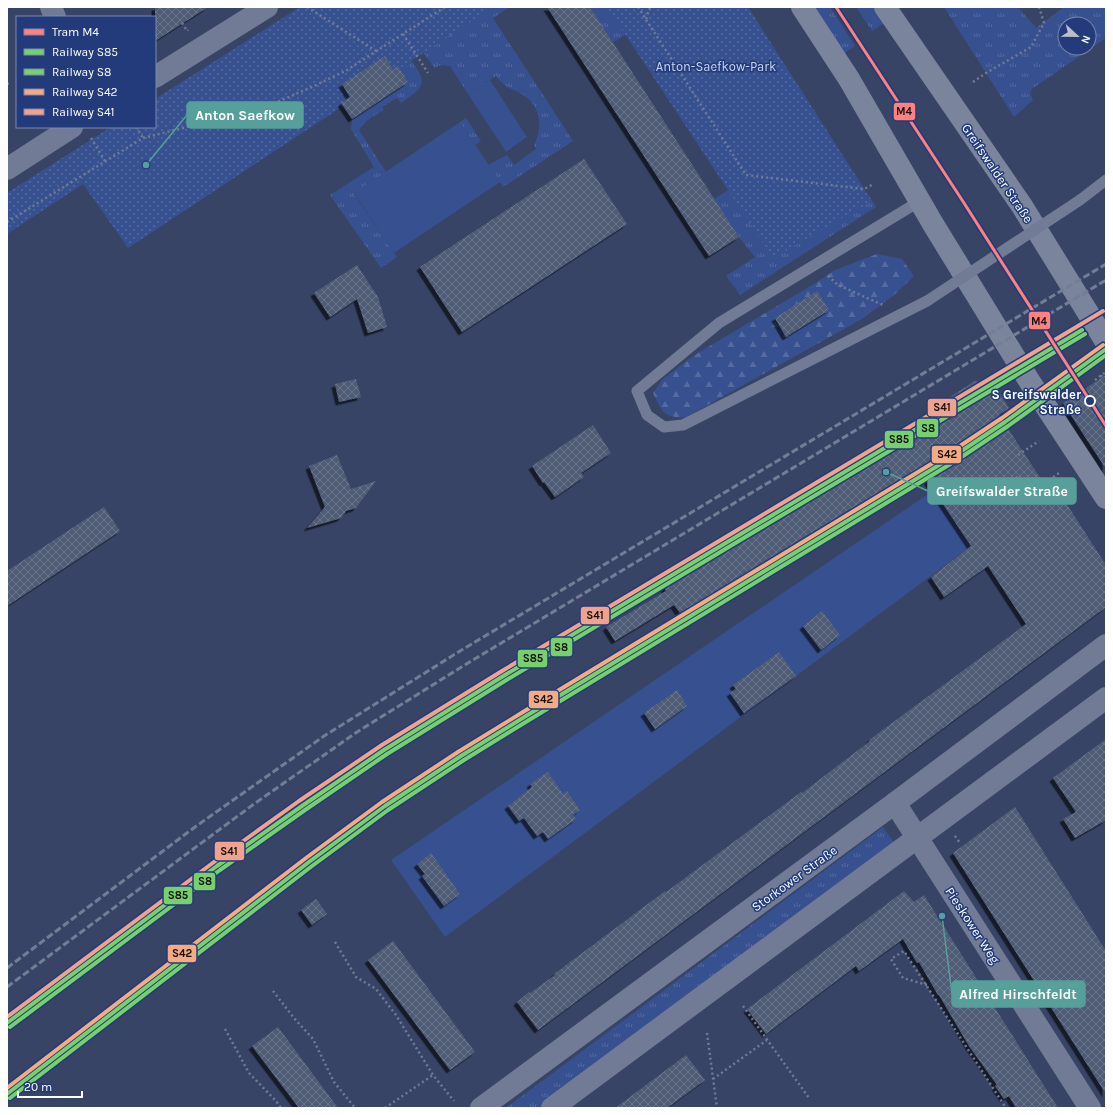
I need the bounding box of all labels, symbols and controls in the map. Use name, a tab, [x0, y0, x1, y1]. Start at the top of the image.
legend	[16, 16, 156, 128]
north arrow	[1057, 16, 1097, 56]
text: Tram M4	[52, 25, 99, 39]
text: N	[1078, 33, 1093, 46]
text: Railway S85	[52, 45, 118, 59]
park label: Anton-Saefkow-Park	[656, 59, 776, 74]
text: Railway S8	[52, 65, 111, 79]
text: Railway S42	[52, 85, 118, 99]
callout: Anton Saefkow	[187, 102, 303, 128]
line badge: M4	[893, 102, 916, 121]
text: Railway S41	[52, 105, 115, 119]
text: M4	[896, 105, 913, 118]
text: Anton Saefkow	[195, 107, 295, 124]
street label: Greifswalder Straße	[959, 121, 1036, 226]
line badge: M4	[1028, 311, 1051, 330]
text: M4	[1031, 315, 1048, 328]
place label: S Greifswalder Straße	[991, 387, 1082, 417]
marker: S Greifswalder Straße	[1084, 395, 1096, 407]
line badge: S41	[927, 398, 957, 417]
text: S41	[933, 401, 951, 414]
line badge: S8	[916, 418, 939, 438]
text: S8	[921, 422, 935, 435]
line badge: S85	[884, 430, 914, 449]
text: S85	[889, 433, 909, 446]
line badge: S42	[931, 445, 962, 464]
text: S42	[937, 448, 957, 461]
callout: Greifswalder Straße	[928, 478, 1076, 504]
text: Greifswalder Straße	[936, 483, 1068, 500]
line badge: S41	[580, 606, 610, 625]
text: S41	[586, 609, 604, 622]
line badge: S8	[550, 637, 573, 657]
text: S8	[554, 641, 568, 654]
line badge: S85	[517, 649, 548, 668]
text: S85	[523, 652, 543, 665]
line badge: S42	[528, 690, 559, 709]
text: S42	[533, 693, 553, 706]
line badge: S41	[214, 841, 245, 861]
street label: Storkower Straße	[749, 842, 840, 914]
text: S41	[220, 845, 238, 858]
line badge: S8	[193, 872, 216, 891]
text: S8	[198, 875, 212, 888]
street label: Pieskower Weg	[942, 884, 1003, 967]
line badge: S85	[163, 886, 193, 905]
text: S85	[168, 889, 188, 902]
line badge: S42	[167, 944, 197, 963]
text: S42	[172, 947, 192, 960]
callout: Alfred Hirschfeldt	[952, 981, 1085, 1007]
text: Alfred Hirschfeldt	[959, 986, 1077, 1003]
scale bar	[18, 1073, 82, 1099]
text: 20 m	[24, 1080, 52, 1094]

